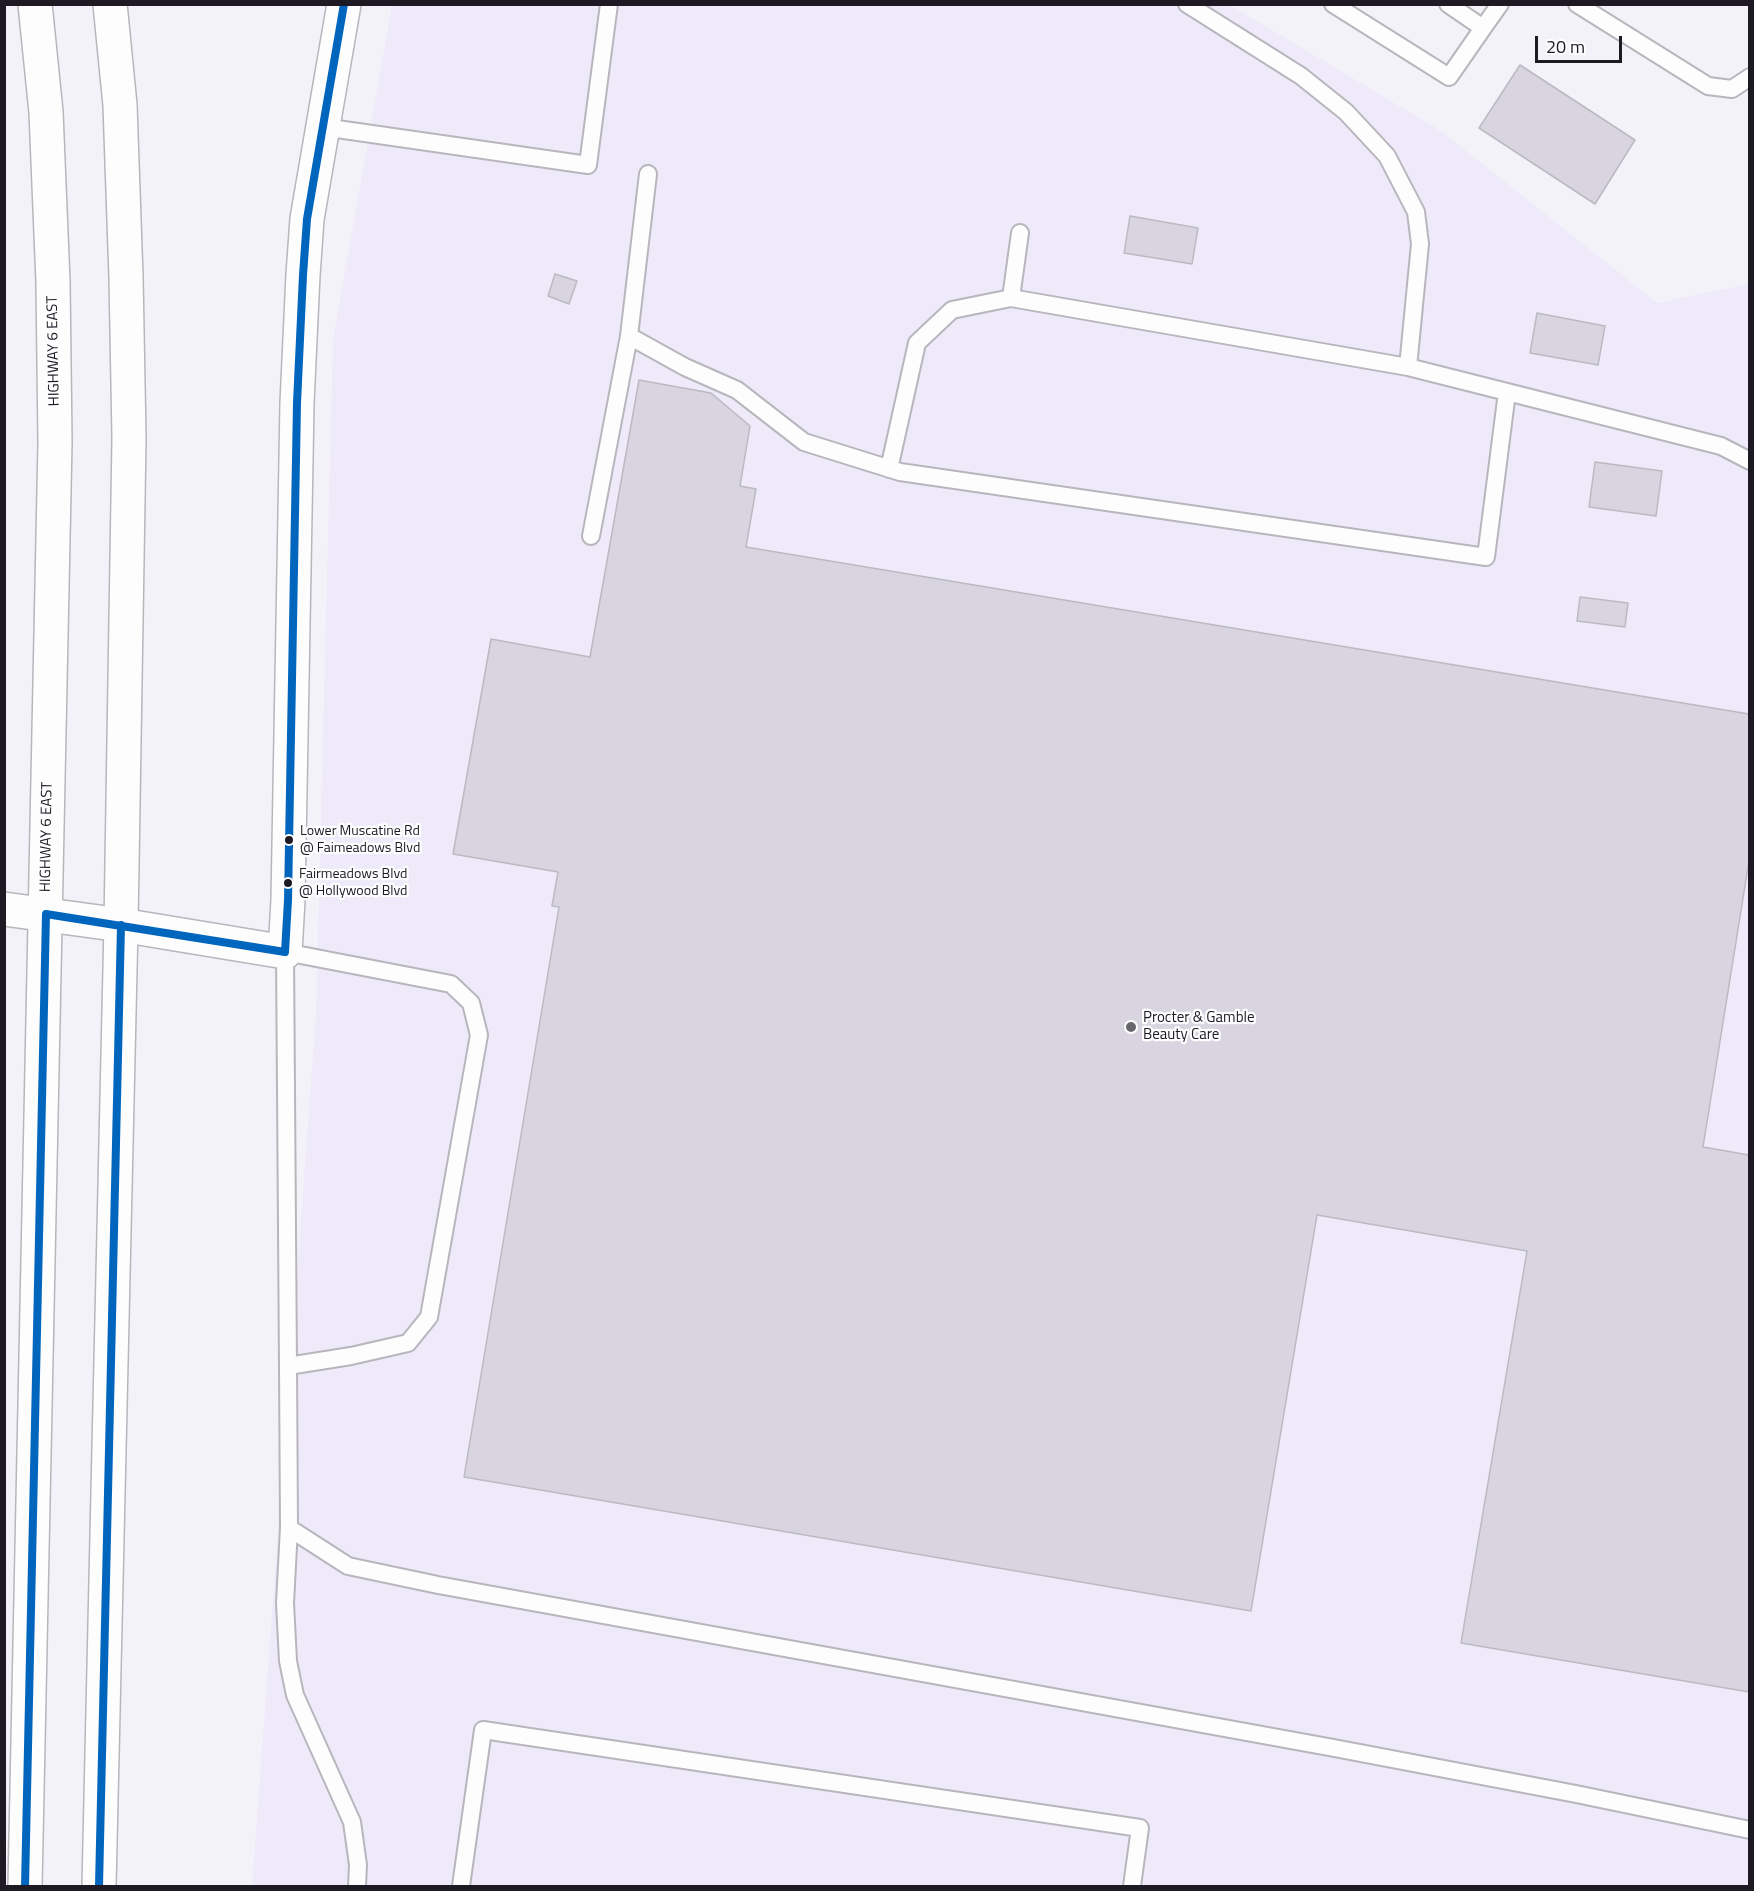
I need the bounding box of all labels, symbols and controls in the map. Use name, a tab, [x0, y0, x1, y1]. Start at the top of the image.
scale bar	[1538, 24, 1625, 62]
text: 20 m	[1546, 33, 1585, 60]
street label: HIGHWAY 6 EAST	[44, 296, 64, 406]
street label: HIGHWAY 6 EAST	[37, 782, 57, 892]
place label: Lower Muscatine Rd @ Faimeadows Blvd	[300, 824, 420, 856]
marker: Lower Muscatine Rd @ Faimeadows Blvd	[283, 834, 295, 846]
place label: Fairmeadows Blvd @ Hollywood Blvd	[299, 867, 408, 900]
marker: Fairmeadows Blvd @ Hollywood Blvd	[282, 877, 294, 889]
place label: Procter & Gamble Beauty Care	[1143, 1009, 1255, 1044]
marker: Procter & Gamble Beauty Care	[1124, 1020, 1138, 1034]

